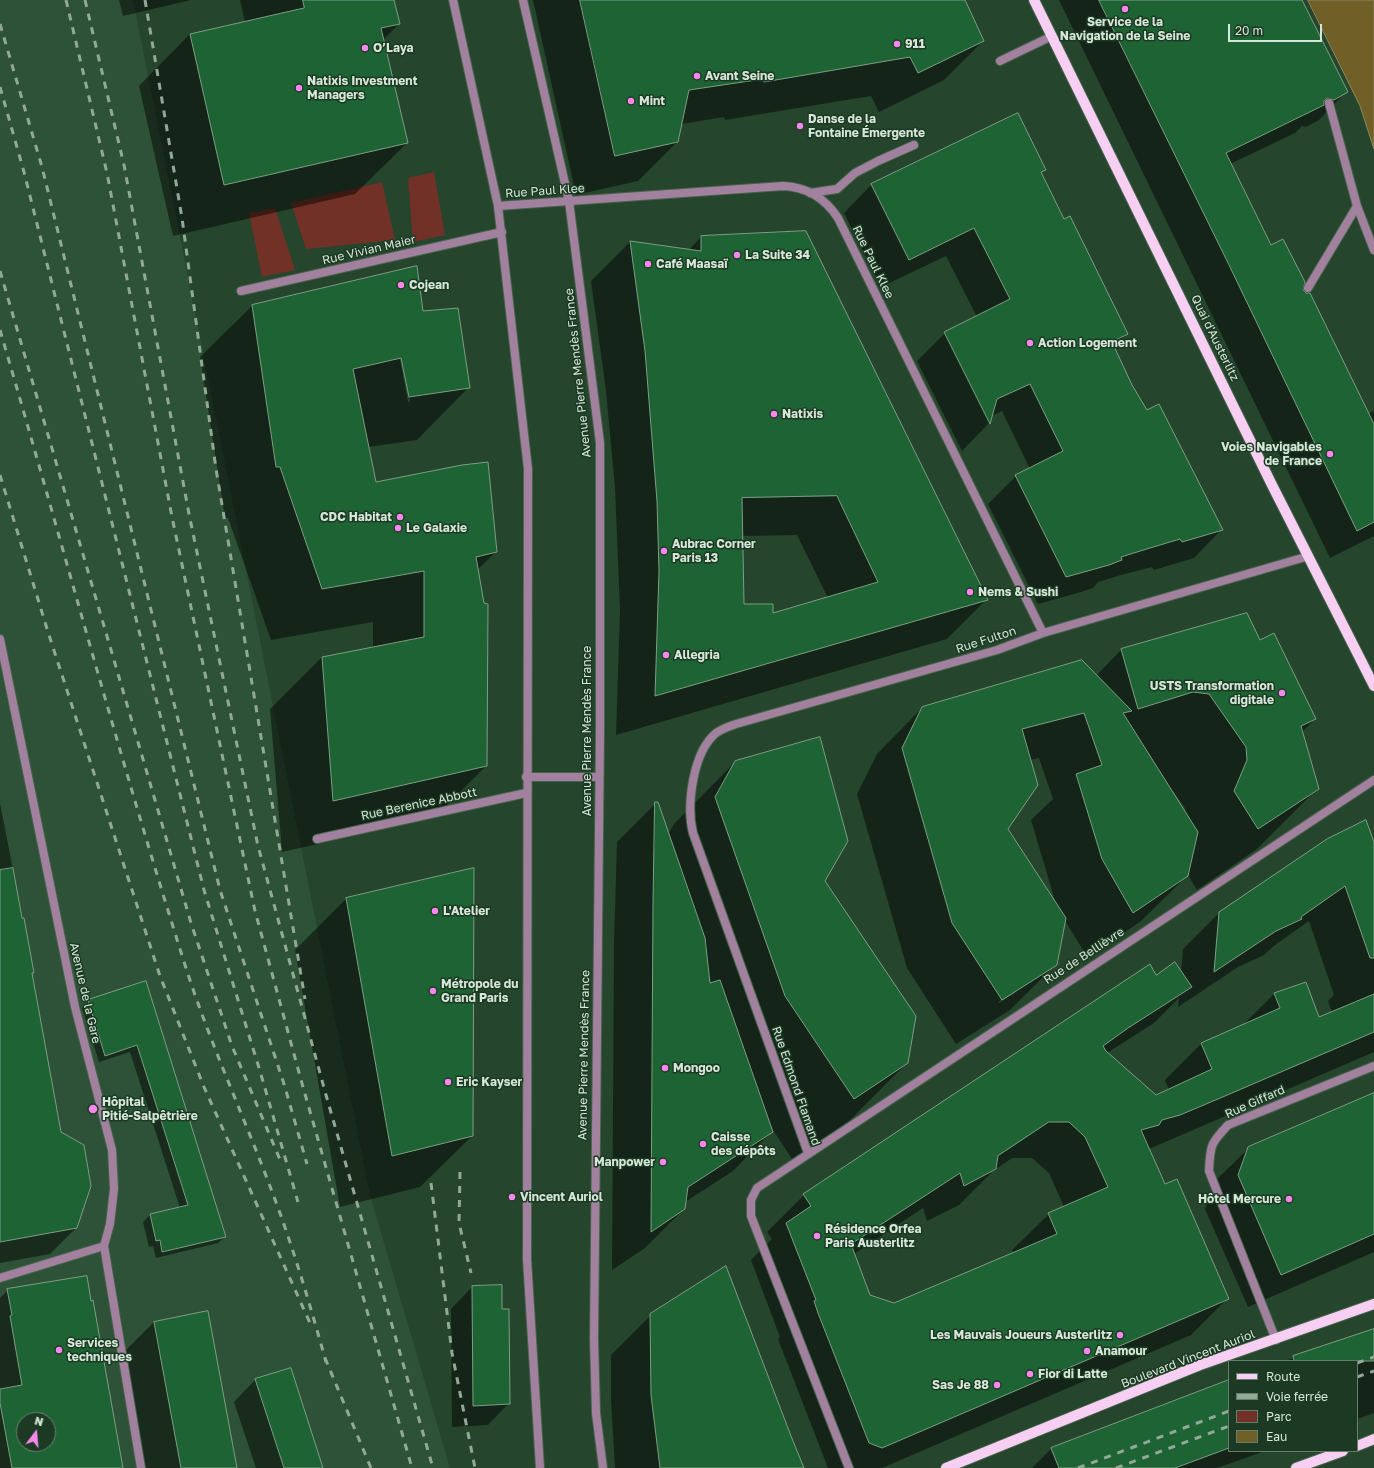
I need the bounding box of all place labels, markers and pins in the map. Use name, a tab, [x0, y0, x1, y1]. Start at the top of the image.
marker: Service de la Navigation de la Seine	[1120, 4, 1130, 14]
place label: Service de la Navigation de la Seine	[1060, 15, 1190, 43]
place label: 911	[905, 37, 925, 51]
marker: 911	[892, 39, 902, 49]
place label: O’Laya	[373, 41, 413, 55]
marker: O’Laya	[360, 43, 370, 53]
place label: Avant Seine	[705, 69, 774, 83]
marker: Avant Seine	[692, 71, 702, 81]
place label: Natixis Investment Managers	[307, 74, 417, 102]
marker: Natixis Investment Managers	[294, 83, 304, 93]
place label: Mint	[639, 94, 665, 108]
marker: Mint	[626, 96, 636, 106]
place label: Danse de la Fontaine Émergente	[808, 112, 925, 140]
marker: Danse de la Fontaine Émergente	[795, 121, 805, 131]
place label: La Suite 34	[745, 248, 810, 262]
marker: La Suite 34	[732, 250, 742, 260]
place label: Café Maasaï	[656, 257, 727, 271]
marker: Café Maasaï	[643, 259, 653, 269]
place label: Cojean	[409, 278, 449, 292]
marker: Cojean	[396, 280, 406, 290]
place label: Action Logement	[1038, 336, 1137, 350]
marker: Action Logement	[1025, 338, 1035, 348]
place label: Natixis	[782, 407, 823, 421]
marker: Natixis	[769, 409, 779, 419]
place label: Voies Navigables de France	[1221, 440, 1322, 468]
marker: Voies Navigables de France	[1325, 449, 1335, 459]
place label: CDC Habitat	[320, 510, 392, 524]
marker: CDC Habitat	[395, 512, 405, 522]
place label: Le Galaxie	[406, 521, 467, 535]
marker: Le Galaxie	[393, 523, 403, 533]
place label: Aubrac Corner Paris 13	[672, 537, 756, 565]
marker: Aubrac Corner Paris 13	[659, 546, 669, 556]
place label: Nems & Sushi	[978, 585, 1058, 599]
marker: Nems & Sushi	[965, 587, 975, 597]
place label: Allegria	[674, 648, 720, 662]
marker: Allegria	[661, 650, 671, 660]
place label: USTS Transformation digitale	[1150, 679, 1274, 707]
marker: USTS Transformation digitale	[1277, 688, 1287, 698]
place label: L'Atelier	[443, 904, 490, 918]
marker: L'Atelier	[430, 906, 440, 916]
place label: Métropole du Grand Paris	[441, 977, 518, 1005]
marker: Métropole du Grand Paris	[428, 986, 438, 996]
place label: Mongoo	[673, 1061, 720, 1075]
marker: Mongoo	[660, 1063, 670, 1073]
place label: Eric Kayser	[456, 1075, 522, 1089]
marker: Eric Kayser	[443, 1077, 453, 1087]
place label: Hôpital Pitié-Salpêtrière	[102, 1095, 198, 1123]
marker: Hôpital Pitié-Salpêtrière	[87, 1103, 99, 1115]
place label: Caisse des dépôts	[711, 1130, 776, 1158]
marker: Caisse des dépôts	[698, 1139, 708, 1149]
place label: Manpower	[594, 1155, 655, 1169]
marker: Manpower	[658, 1157, 668, 1167]
place label: Vincent Auriol	[520, 1190, 603, 1204]
marker: Vincent Auriol	[507, 1192, 517, 1202]
place label: Hôtel Mercure	[1198, 1192, 1281, 1206]
marker: Hôtel Mercure	[1284, 1194, 1294, 1204]
place label: Résidence Orfea Paris Austerlitz	[825, 1222, 921, 1250]
marker: Résidence Orfea Paris Austerlitz	[812, 1231, 822, 1241]
place label: Les Mauvais Joueurs Austerlitz	[930, 1328, 1112, 1342]
marker: Les Mauvais Joueurs Austerlitz	[1115, 1330, 1125, 1340]
place label: Services techniques	[67, 1336, 132, 1364]
place label: Anamour	[1095, 1344, 1147, 1358]
marker: Services techniques	[54, 1345, 64, 1355]
marker: Anamour	[1082, 1346, 1092, 1356]
place label: Fior di Latte	[1038, 1367, 1107, 1381]
marker: Fior di Latte	[1025, 1369, 1035, 1379]
place label: Sas Je 88	[932, 1378, 989, 1392]
marker: Sas Je 88	[992, 1380, 1002, 1390]

